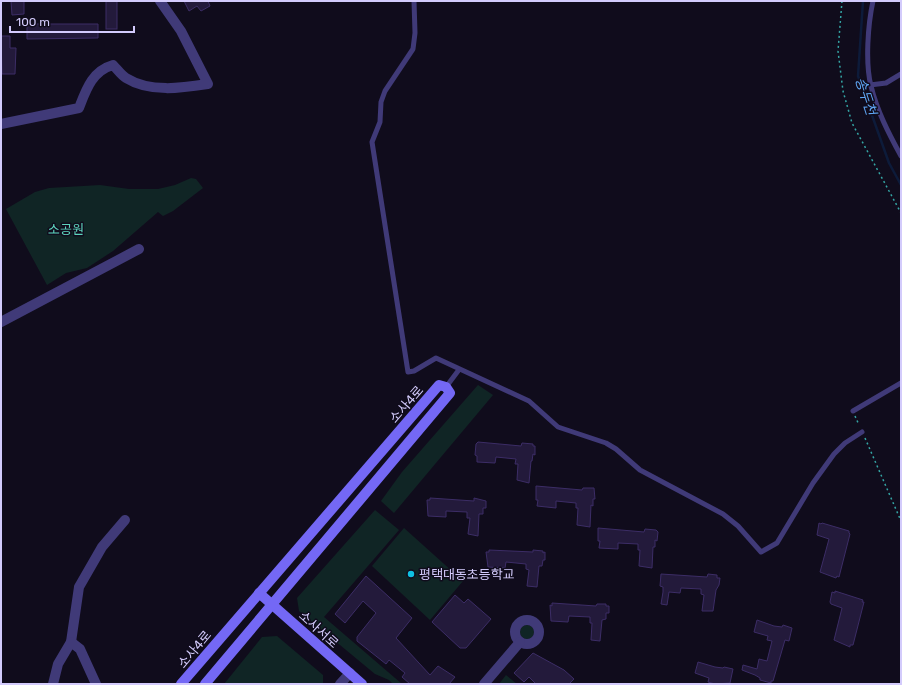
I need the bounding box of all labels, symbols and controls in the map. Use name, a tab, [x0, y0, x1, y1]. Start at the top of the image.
scale bar	[10, 8, 134, 34]
text: 100 m	[16, 15, 50, 29]
water label: 송두천	[851, 75, 880, 118]
park label: 소공원	[48, 222, 84, 237]
street label: 소사4로	[386, 383, 426, 426]
place label: 평택대동초등학교	[419, 567, 515, 582]
marker: 평택대동초등학교	[406, 569, 416, 579]
street label: 소사서로	[296, 608, 341, 651]
street label: 소사4로	[175, 628, 214, 671]

